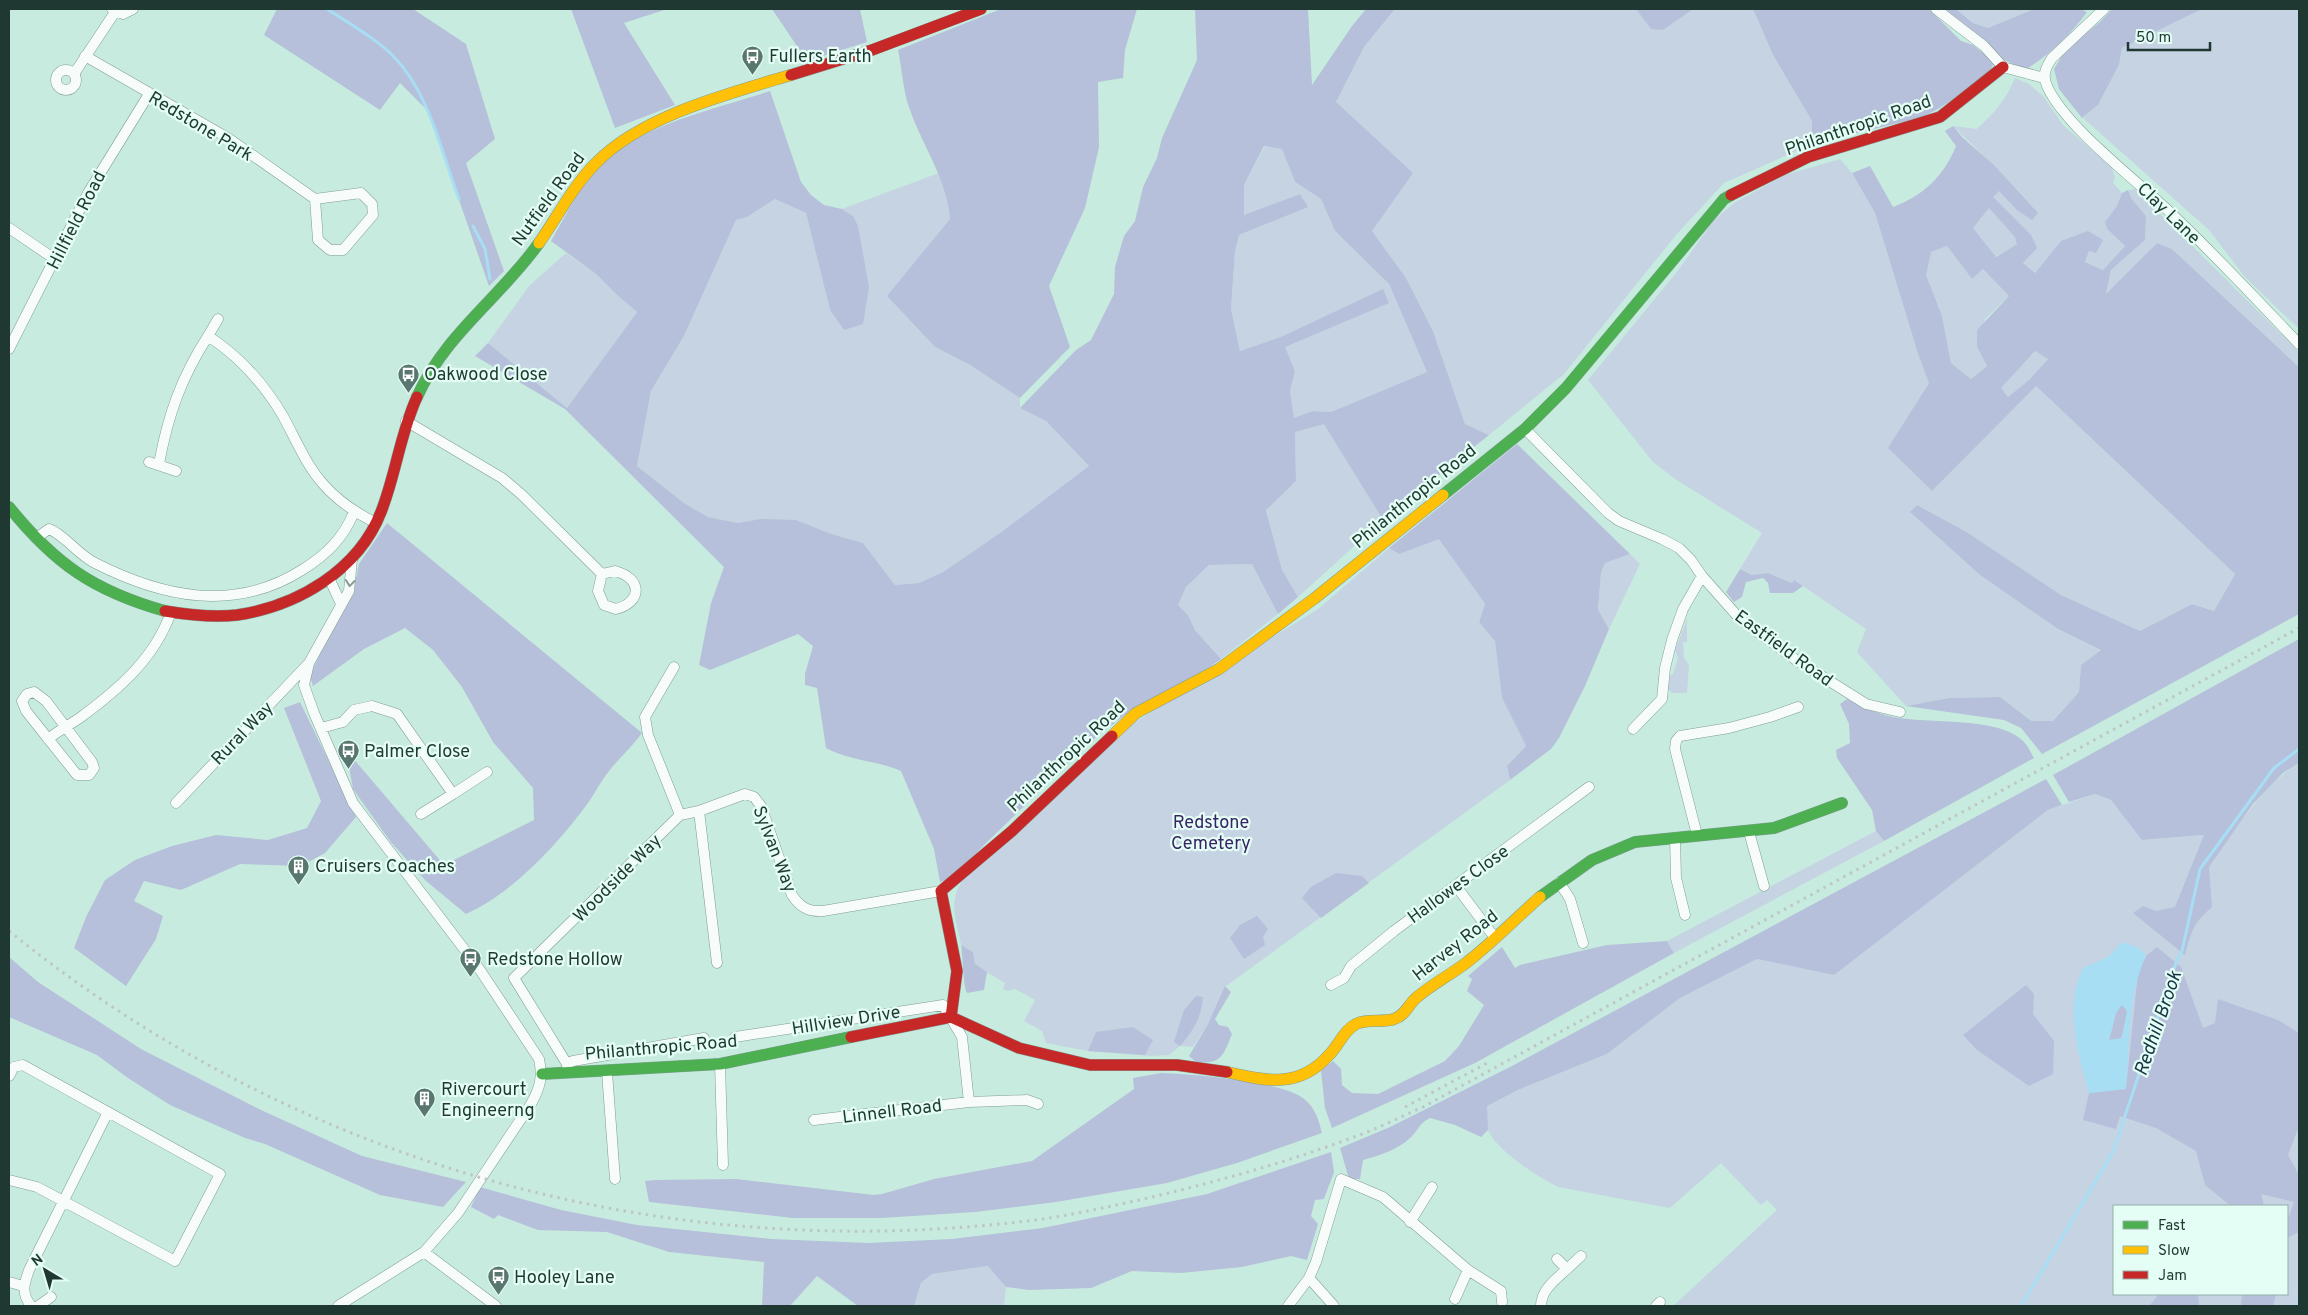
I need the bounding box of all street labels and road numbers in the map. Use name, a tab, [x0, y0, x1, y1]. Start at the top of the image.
street label: Redstone Park	[144, 87, 257, 168]
street label: Philanthropic Road	[1782, 91, 1935, 162]
street label: Nutfield Road	[507, 148, 591, 251]
street label: Hillfield Road	[43, 168, 112, 274]
street label: Clay Lane	[2131, 178, 2205, 250]
street label: Philanthropic Road	[1348, 440, 1482, 554]
street label: Eastfield Road	[1729, 606, 1837, 693]
street label: Philanthropic Road	[1003, 696, 1131, 818]
street label: Rural Way	[207, 697, 279, 771]
street label: Sylvan Way	[747, 803, 801, 896]
street label: Woodside Way	[569, 830, 667, 928]
street label: Hallowes Close	[1404, 841, 1514, 930]
street label: Harvey Road	[1408, 905, 1504, 987]
street label: Hillview Drive	[790, 1002, 902, 1041]
street label: Philanthropic Road	[584, 1030, 738, 1067]
street label: Linnell Road	[841, 1095, 943, 1130]

